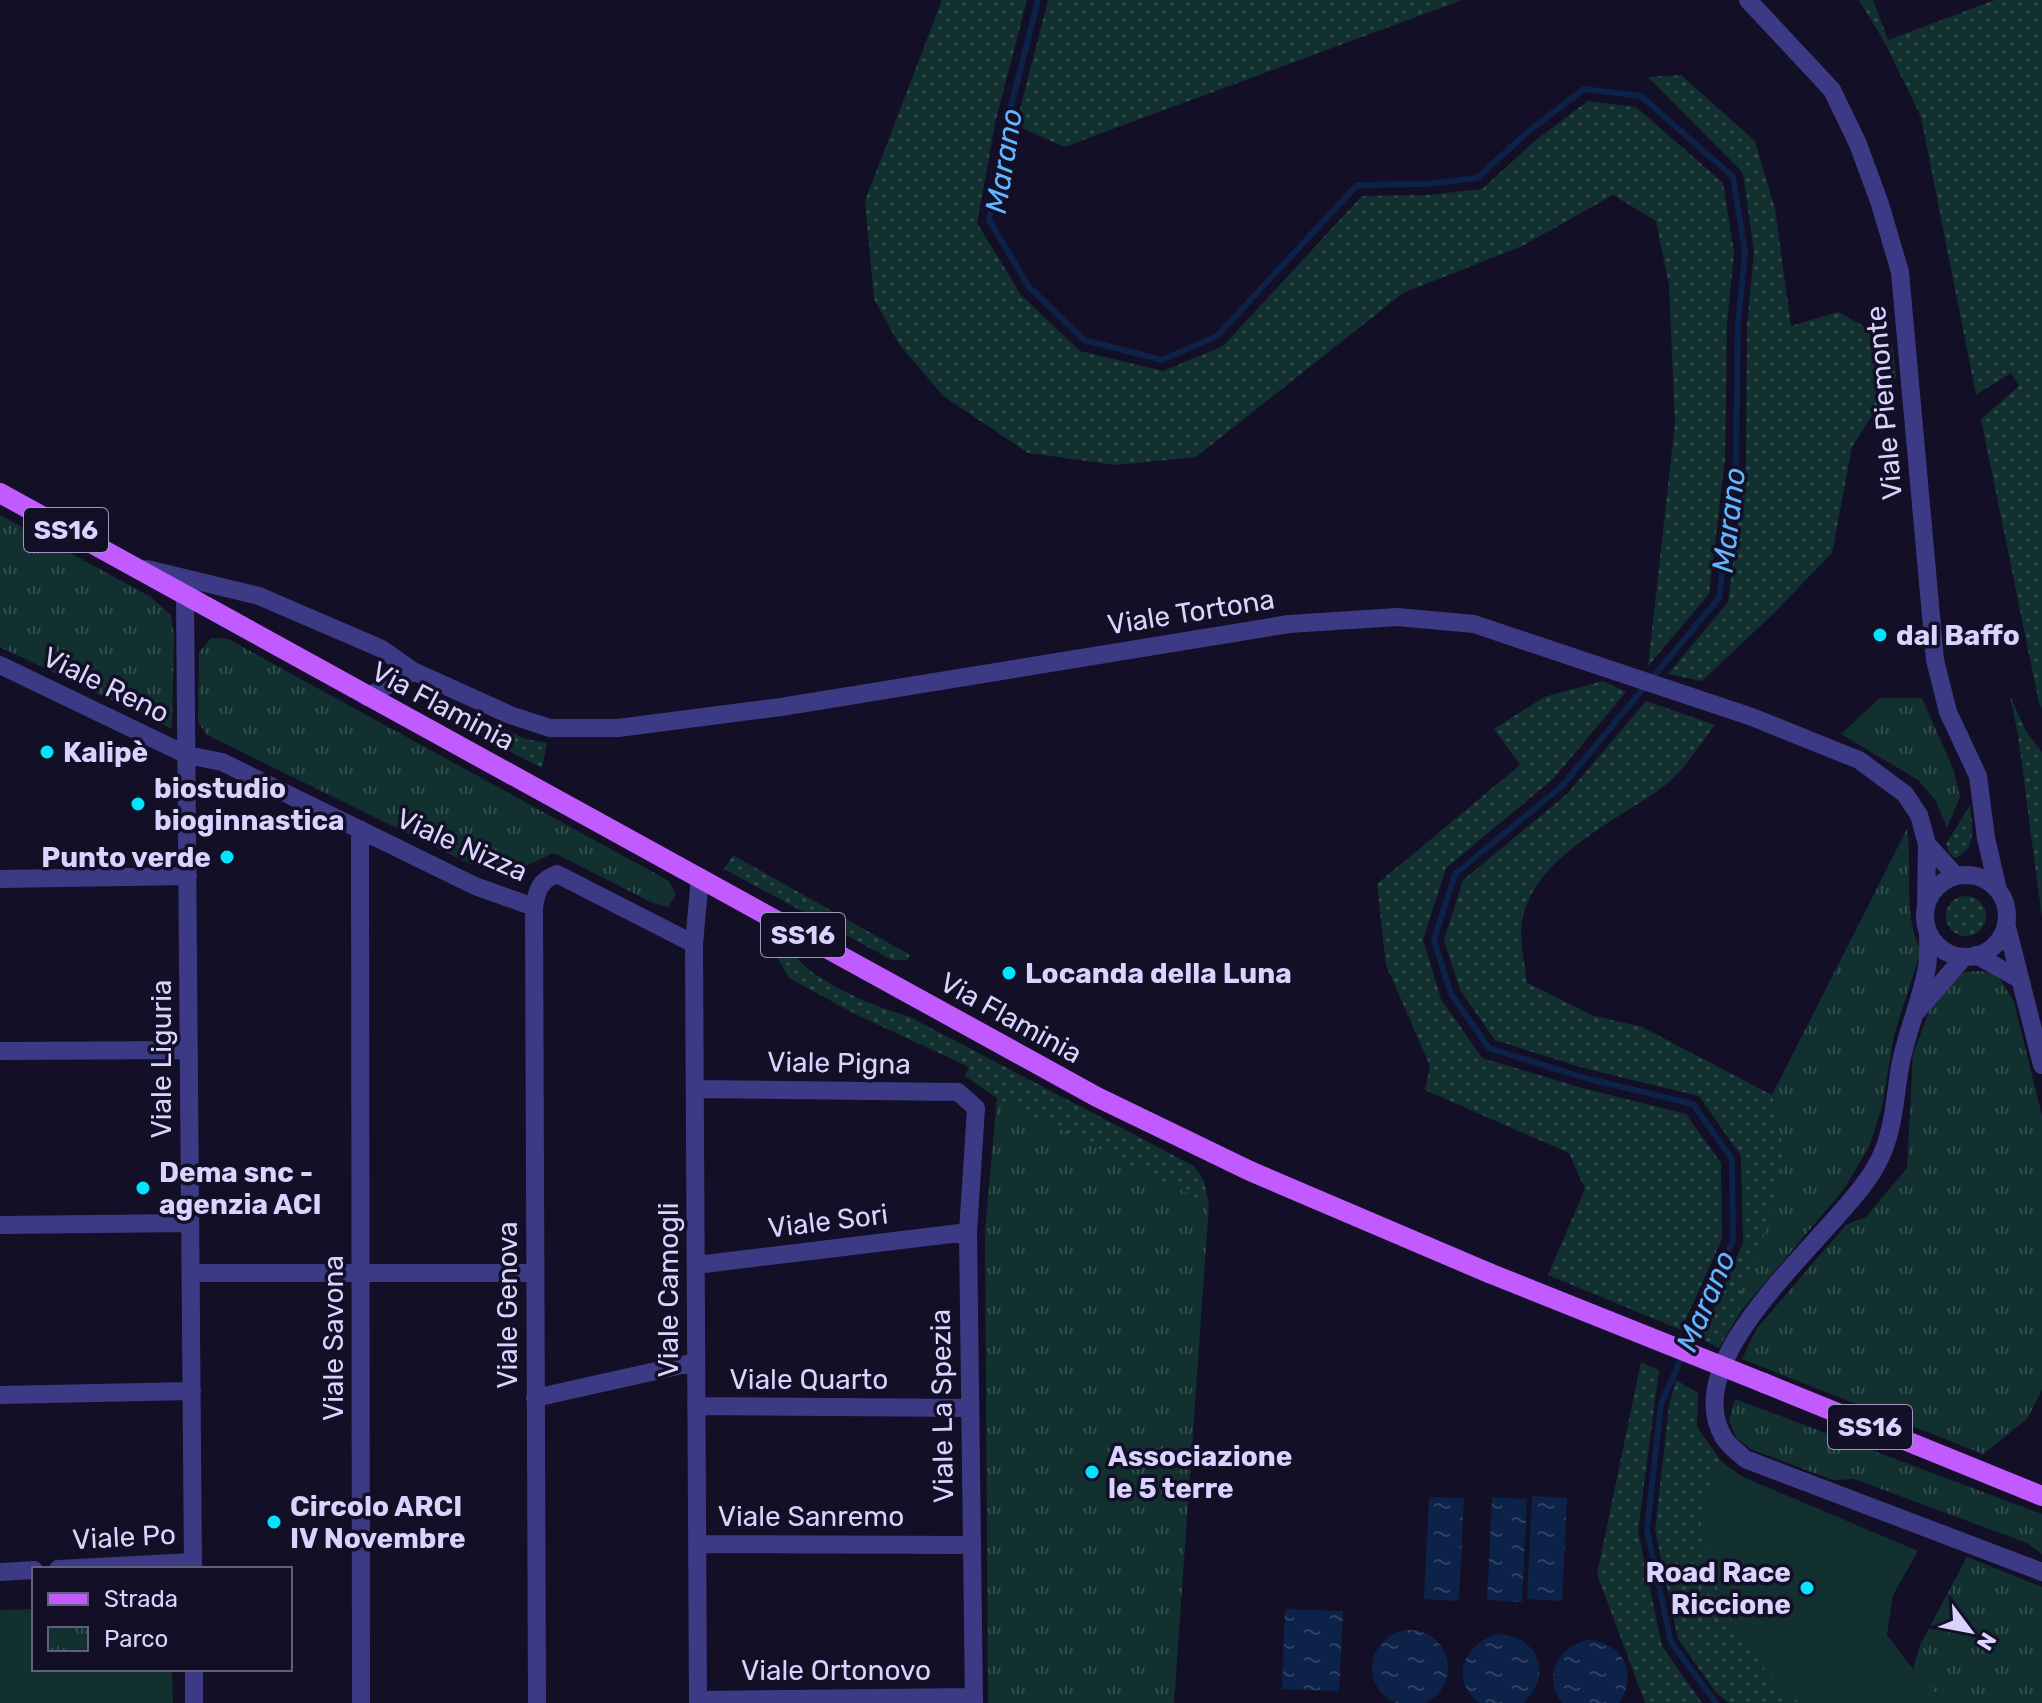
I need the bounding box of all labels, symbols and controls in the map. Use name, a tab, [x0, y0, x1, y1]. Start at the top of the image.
water label: Marano	[978, 106, 1030, 216]
street label: Viale Piemonte	[1859, 305, 1909, 501]
water label: Marano	[1705, 465, 1753, 575]
road number: SS16	[24, 508, 108, 552]
street label: Viale Tortona	[1105, 582, 1277, 642]
place label: dal Baffo	[1896, 619, 2020, 652]
marker: dal Baffo	[1871, 626, 1889, 644]
street label: Viale Reno	[37, 640, 175, 730]
street label: Via Flaminia	[366, 655, 520, 757]
place label: Kalipè	[63, 736, 148, 769]
marker: Kalipè	[38, 743, 56, 761]
place label: biostudio bioginnastica	[154, 772, 345, 837]
marker: biostudio bioginnastica	[129, 795, 147, 813]
street label: Viale Nizza	[391, 801, 533, 889]
place label: Punto verde	[41, 841, 211, 874]
marker: Punto verde	[218, 848, 236, 866]
road number: SS16	[761, 913, 845, 957]
place label: Locanda della Luna	[1025, 957, 1292, 990]
marker: Locanda della Luna	[1000, 964, 1018, 982]
street label: Via Flaminia	[934, 966, 1088, 1070]
street label: Viale Liguria	[145, 980, 178, 1138]
street label: Viale Pigna	[767, 1045, 911, 1081]
place label: Dema snc - agenzia ACI	[159, 1156, 322, 1221]
marker: Dema snc - agenzia ACI	[134, 1179, 152, 1197]
street label: Viale Sori	[766, 1197, 890, 1245]
street label: Viale Camogli	[652, 1202, 685, 1378]
street label: Viale Genova	[491, 1221, 524, 1389]
water label: Marano	[1669, 1245, 1743, 1357]
street label: Viale Savona	[317, 1255, 350, 1421]
street label: Viale La Spezia	[924, 1309, 960, 1503]
street label: Viale Quarto	[730, 1363, 888, 1396]
road number: SS16	[1828, 1405, 1912, 1449]
place label: Associazione le 5 terre	[1108, 1440, 1292, 1505]
marker: Associazione le 5 terre	[1083, 1463, 1101, 1481]
place label: Circolo ARCI IV Novembre	[290, 1490, 466, 1555]
street label: Viale Sanremo	[718, 1500, 904, 1533]
marker: Circolo ARCI IV Novembre	[265, 1513, 283, 1531]
street label: Viale Po	[71, 1518, 177, 1556]
place label: Road Race Riccione	[1646, 1556, 1791, 1621]
legend	[32, 1567, 292, 1671]
marker: Road Race Riccione	[1798, 1579, 1816, 1597]
text: Strada	[104, 1585, 178, 1613]
north arrow	[1930, 1591, 2010, 1671]
text: Parco	[104, 1625, 168, 1653]
text: N	[1971, 1627, 2002, 1655]
street label: Viale Ortonovo	[741, 1654, 931, 1687]

